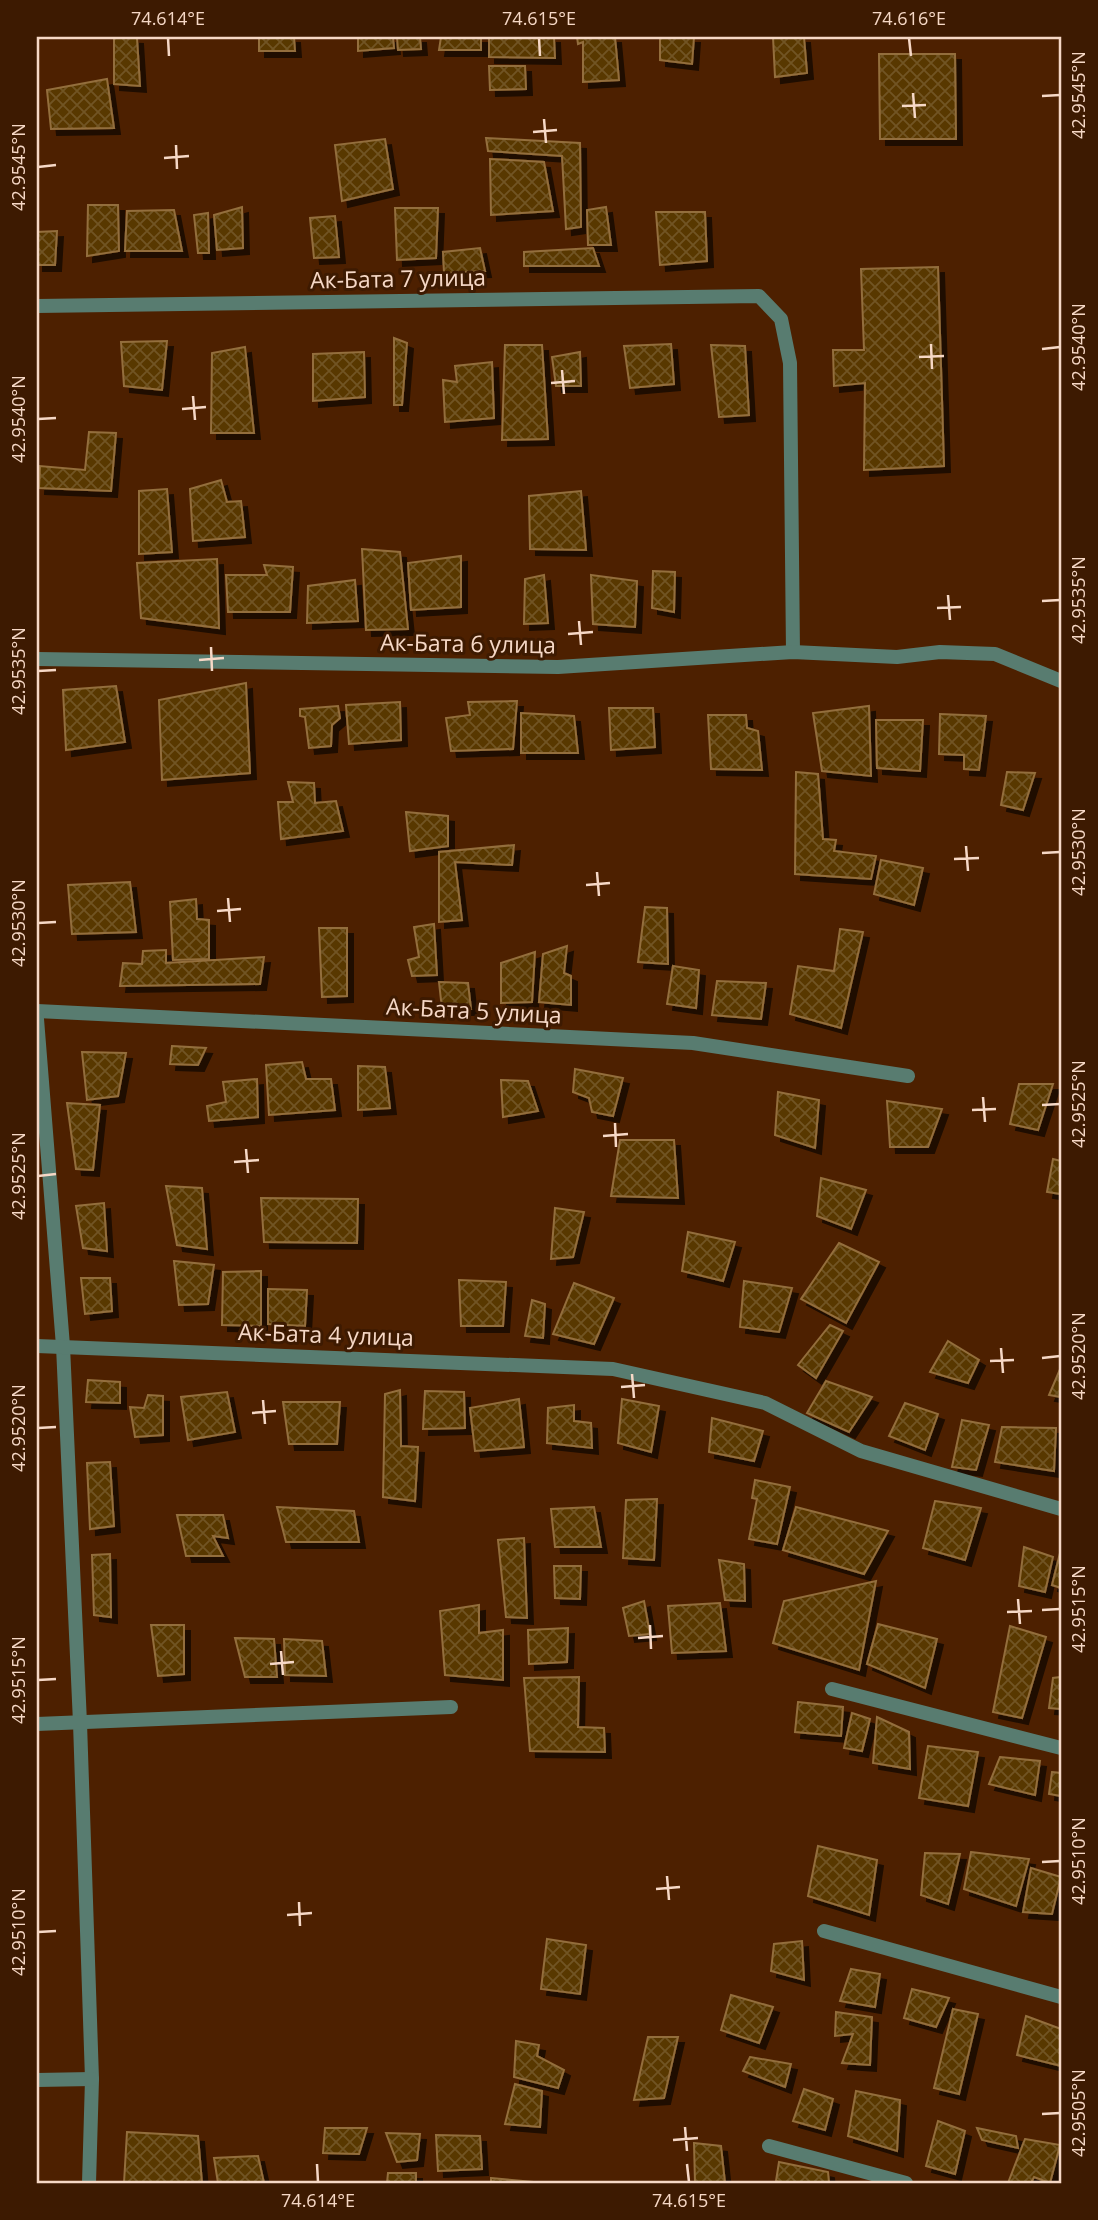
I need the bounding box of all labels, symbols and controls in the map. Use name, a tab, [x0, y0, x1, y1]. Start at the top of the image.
text: 74.614°E	[131, 6, 205, 30]
text: 74.615°E	[502, 6, 576, 30]
text: 74.616°E	[872, 6, 946, 30]
text: 42.9545°N	[1066, 51, 1090, 139]
text: 42.9545°N	[6, 123, 30, 211]
street label: Ак-Бата 7 улица	[310, 260, 486, 296]
text: 42.9540°N	[1066, 303, 1090, 391]
text: 42.9540°N	[6, 375, 30, 463]
text: 42.9535°N	[1066, 556, 1090, 644]
street label: Ак-Бата 6 улица	[380, 625, 556, 661]
text: 42.9535°N	[6, 627, 30, 715]
text: 42.9530°N	[1066, 808, 1090, 896]
text: 42.9530°N	[6, 879, 30, 967]
street label: Ак-Бата 5 улица	[385, 989, 563, 1031]
text: 42.9525°N	[1066, 1060, 1090, 1148]
text: 42.9525°N	[6, 1132, 30, 1220]
text: 42.9520°N	[1066, 1312, 1090, 1400]
street label: Ак-Бата 4 улица	[238, 1315, 414, 1353]
text: 42.9520°N	[6, 1384, 30, 1472]
text: 42.9515°N	[1066, 1565, 1090, 1653]
text: 42.9515°N	[6, 1636, 30, 1724]
text: 42.9510°N	[1066, 1817, 1090, 1905]
text: 42.9510°N	[6, 1888, 30, 1976]
text: 42.9505°N	[1066, 2069, 1090, 2157]
text: 74.614°E	[281, 2188, 355, 2212]
text: 74.615°E	[652, 2188, 726, 2212]

